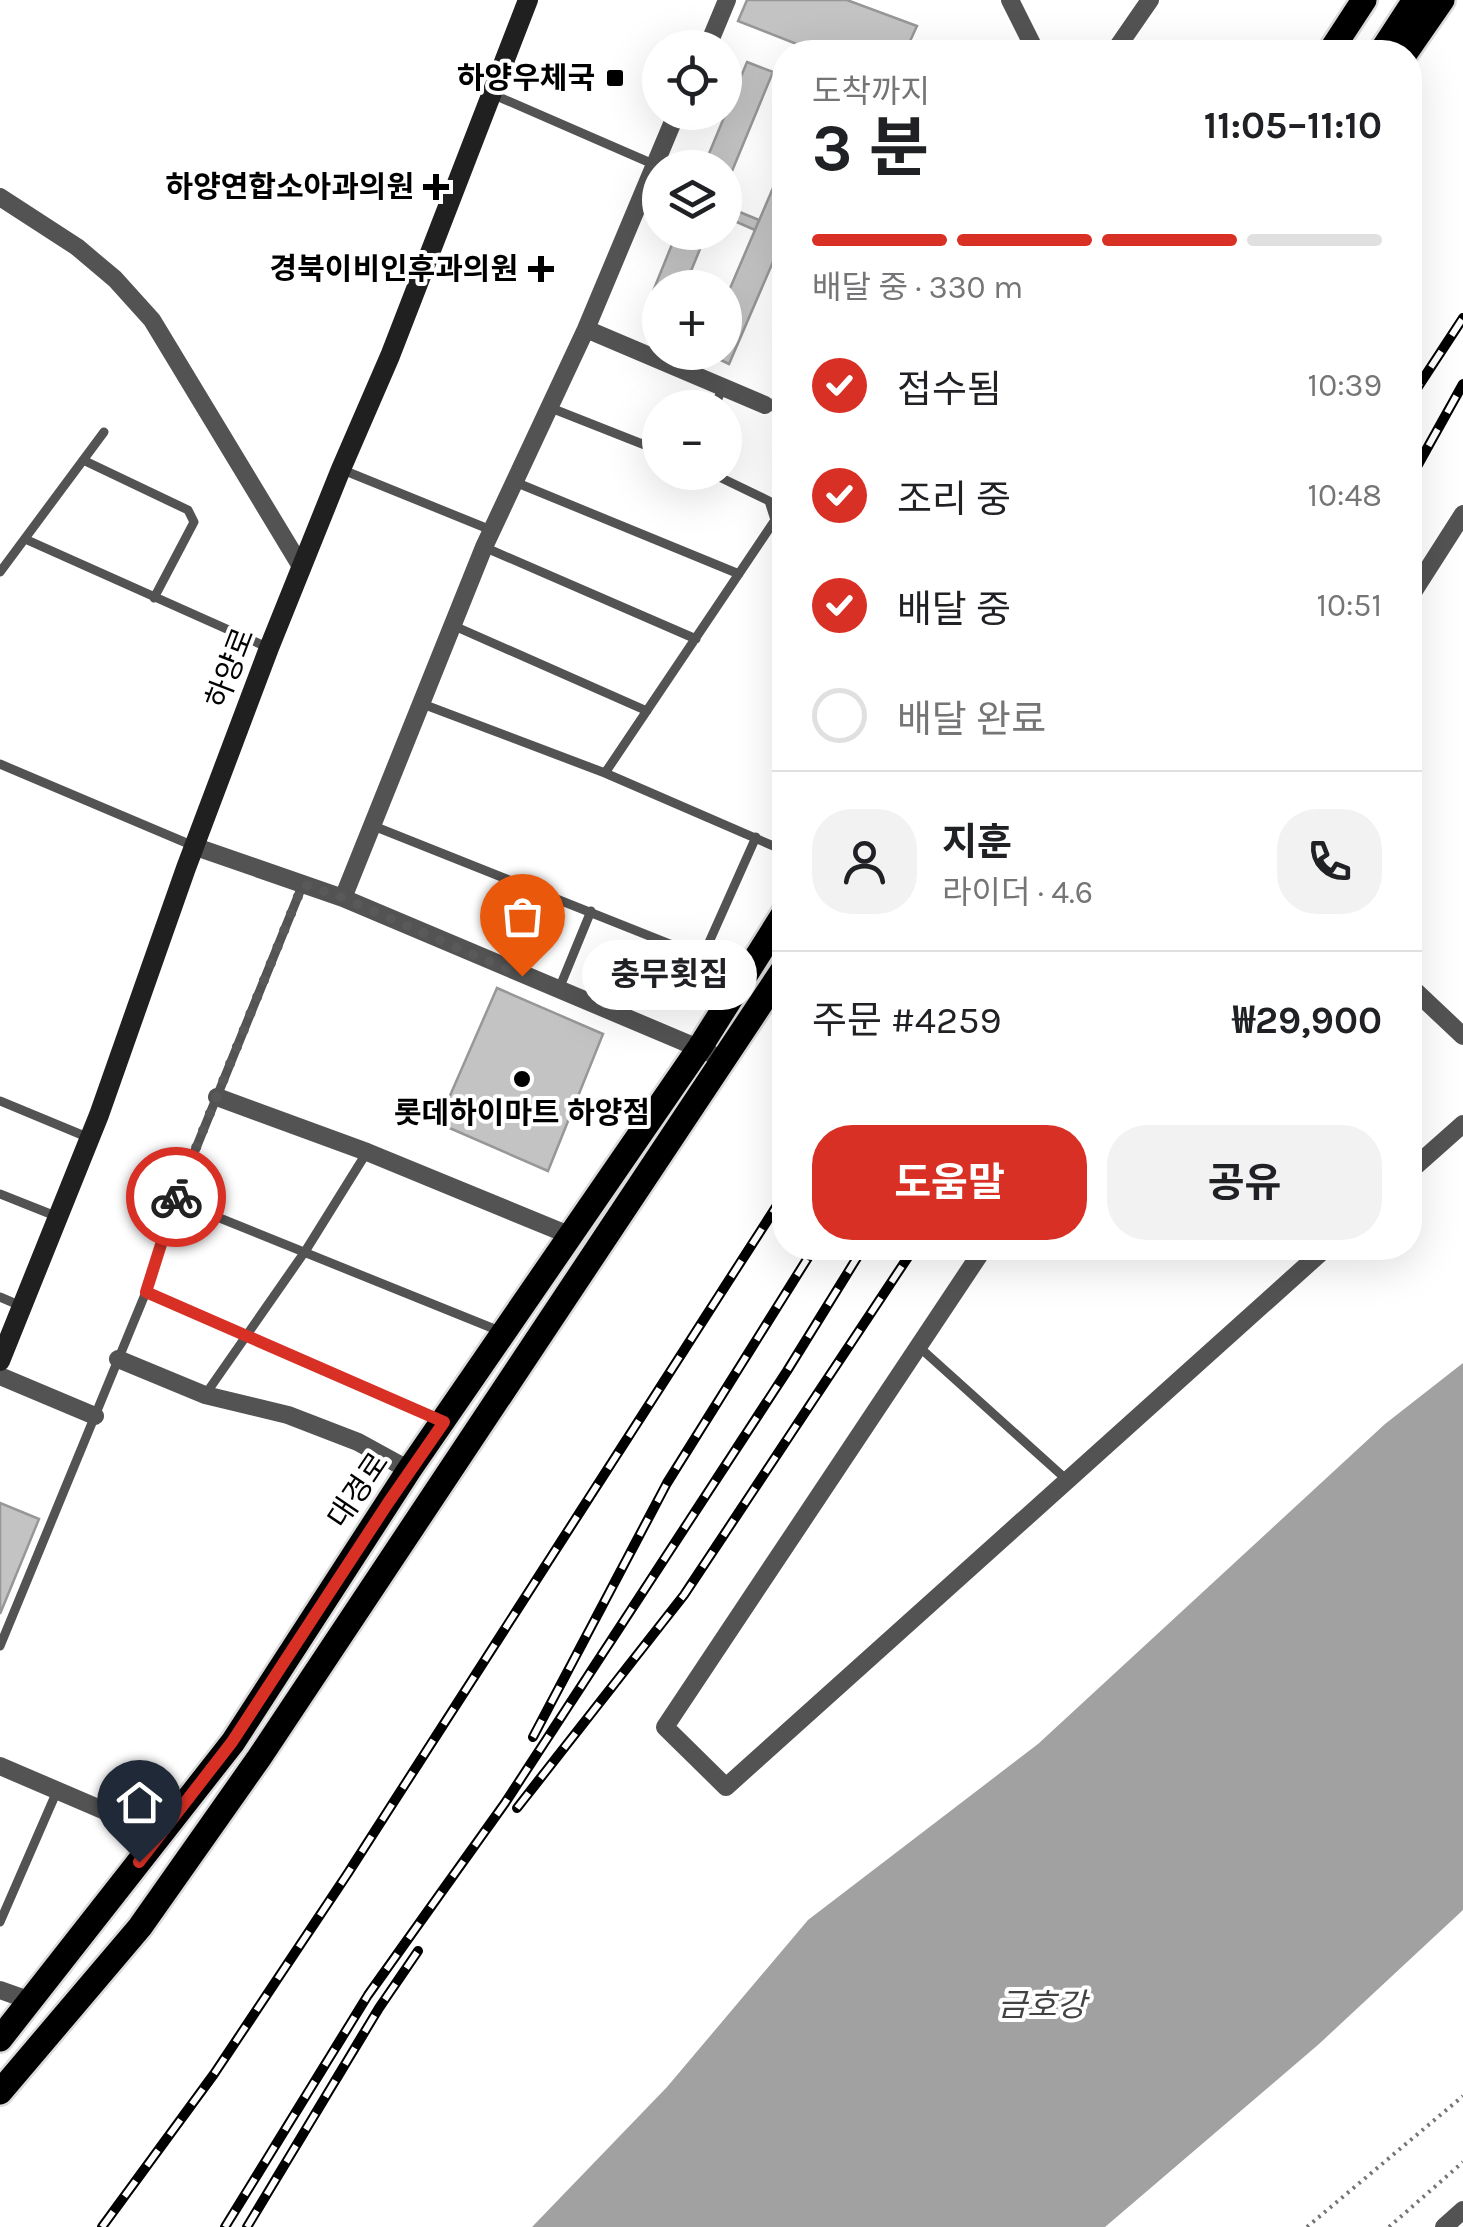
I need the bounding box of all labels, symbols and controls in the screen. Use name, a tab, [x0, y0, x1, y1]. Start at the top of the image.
map controls	[642, 30, 742, 490]
button: locate	[642, 30, 742, 130]
place label: 하양우체국	[457, 60, 595, 96]
marker: 하양우체국	[604, 67, 626, 89]
text: 도착까지	[812, 73, 930, 110]
text: 11:05–11:10	[1204, 103, 1382, 148]
text: 3 분	[812, 110, 929, 186]
button: layers	[642, 150, 742, 250]
place label: 하양연합소아과의원	[166, 169, 414, 205]
marker: 하양연합소아과의원	[423, 174, 449, 200]
place label: 경북이비인후과의원	[270, 251, 518, 287]
marker: 경북이비인후과의원	[528, 256, 554, 282]
text: 배달 중 · 330 m	[812, 269, 1023, 306]
button: +	[642, 270, 742, 370]
icon: check	[812, 358, 867, 413]
text: 접수됨	[897, 367, 1002, 412]
text: 10:39	[1308, 367, 1382, 404]
button: −	[642, 390, 742, 490]
icon: check	[812, 468, 867, 523]
text: 조리 중	[897, 477, 1011, 522]
text: 10:48	[1308, 477, 1382, 514]
icon: check	[812, 578, 867, 633]
text: 배달 중	[897, 587, 1011, 632]
text: 10:51	[1316, 587, 1382, 624]
street label: 하양로	[198, 623, 262, 713]
text: 배달 완료	[897, 697, 1046, 742]
button: person	[812, 809, 917, 914]
button: phone	[1277, 809, 1382, 914]
text: 지훈	[942, 820, 1012, 865]
pin	[480, 874, 565, 977]
text: 라이더 · 4.6	[942, 874, 1093, 911]
icon: bag	[495, 889, 550, 944]
callout: 충무횟집	[582, 941, 757, 1011]
text: 충무횟집	[611, 956, 728, 993]
text: 주문 #4259	[812, 998, 1001, 1043]
text: ₩29,900	[1233, 998, 1382, 1043]
marker: 롯데하이마트 하양점	[511, 1068, 533, 1090]
place label: 롯데하이마트 하양점	[394, 1095, 650, 1131]
button: 도움말	[812, 1125, 1087, 1240]
button: 공유	[1107, 1125, 1382, 1240]
courier	[126, 1147, 226, 1247]
icon: bike	[149, 1170, 204, 1225]
street label: 대경로	[320, 1446, 396, 1534]
pin	[97, 1760, 182, 1863]
icon: home	[112, 1775, 167, 1830]
water label: 금호강	[998, 1987, 1091, 2024]

